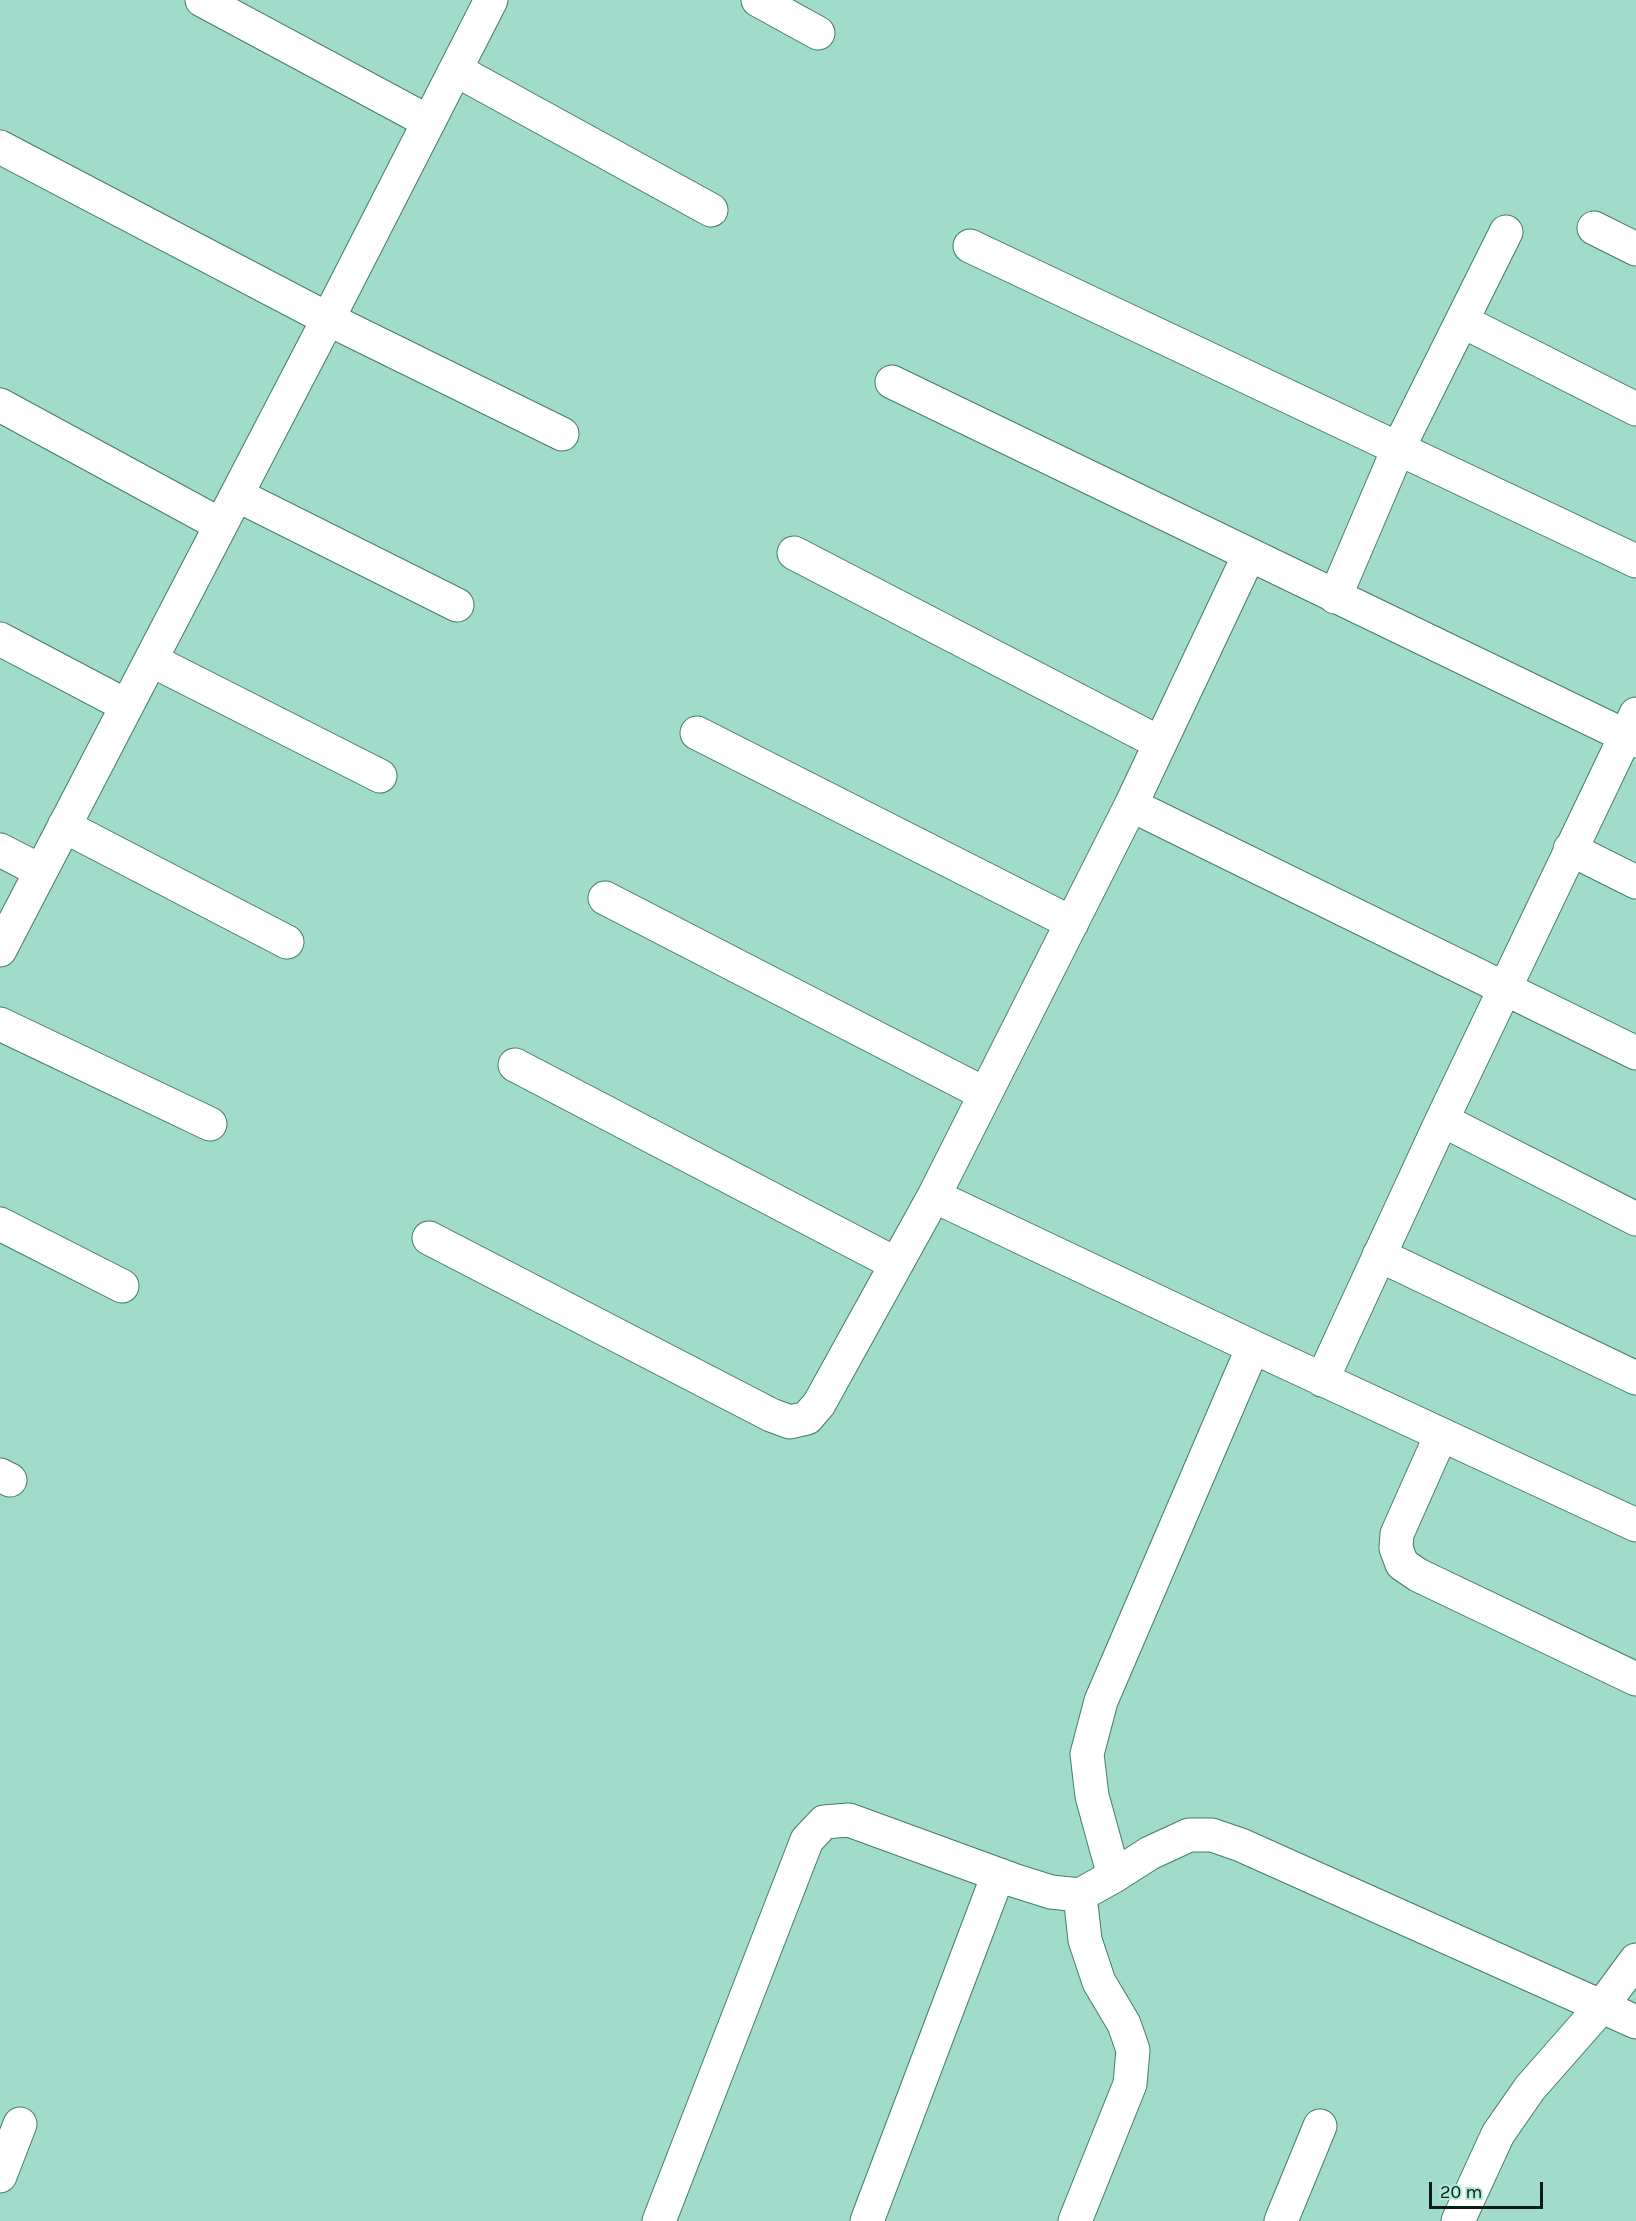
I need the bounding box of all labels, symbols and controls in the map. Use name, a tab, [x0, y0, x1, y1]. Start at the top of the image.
scale bar	[1432, 2170, 1546, 2208]
text: 20 m	[1440, 2181, 1482, 2203]

